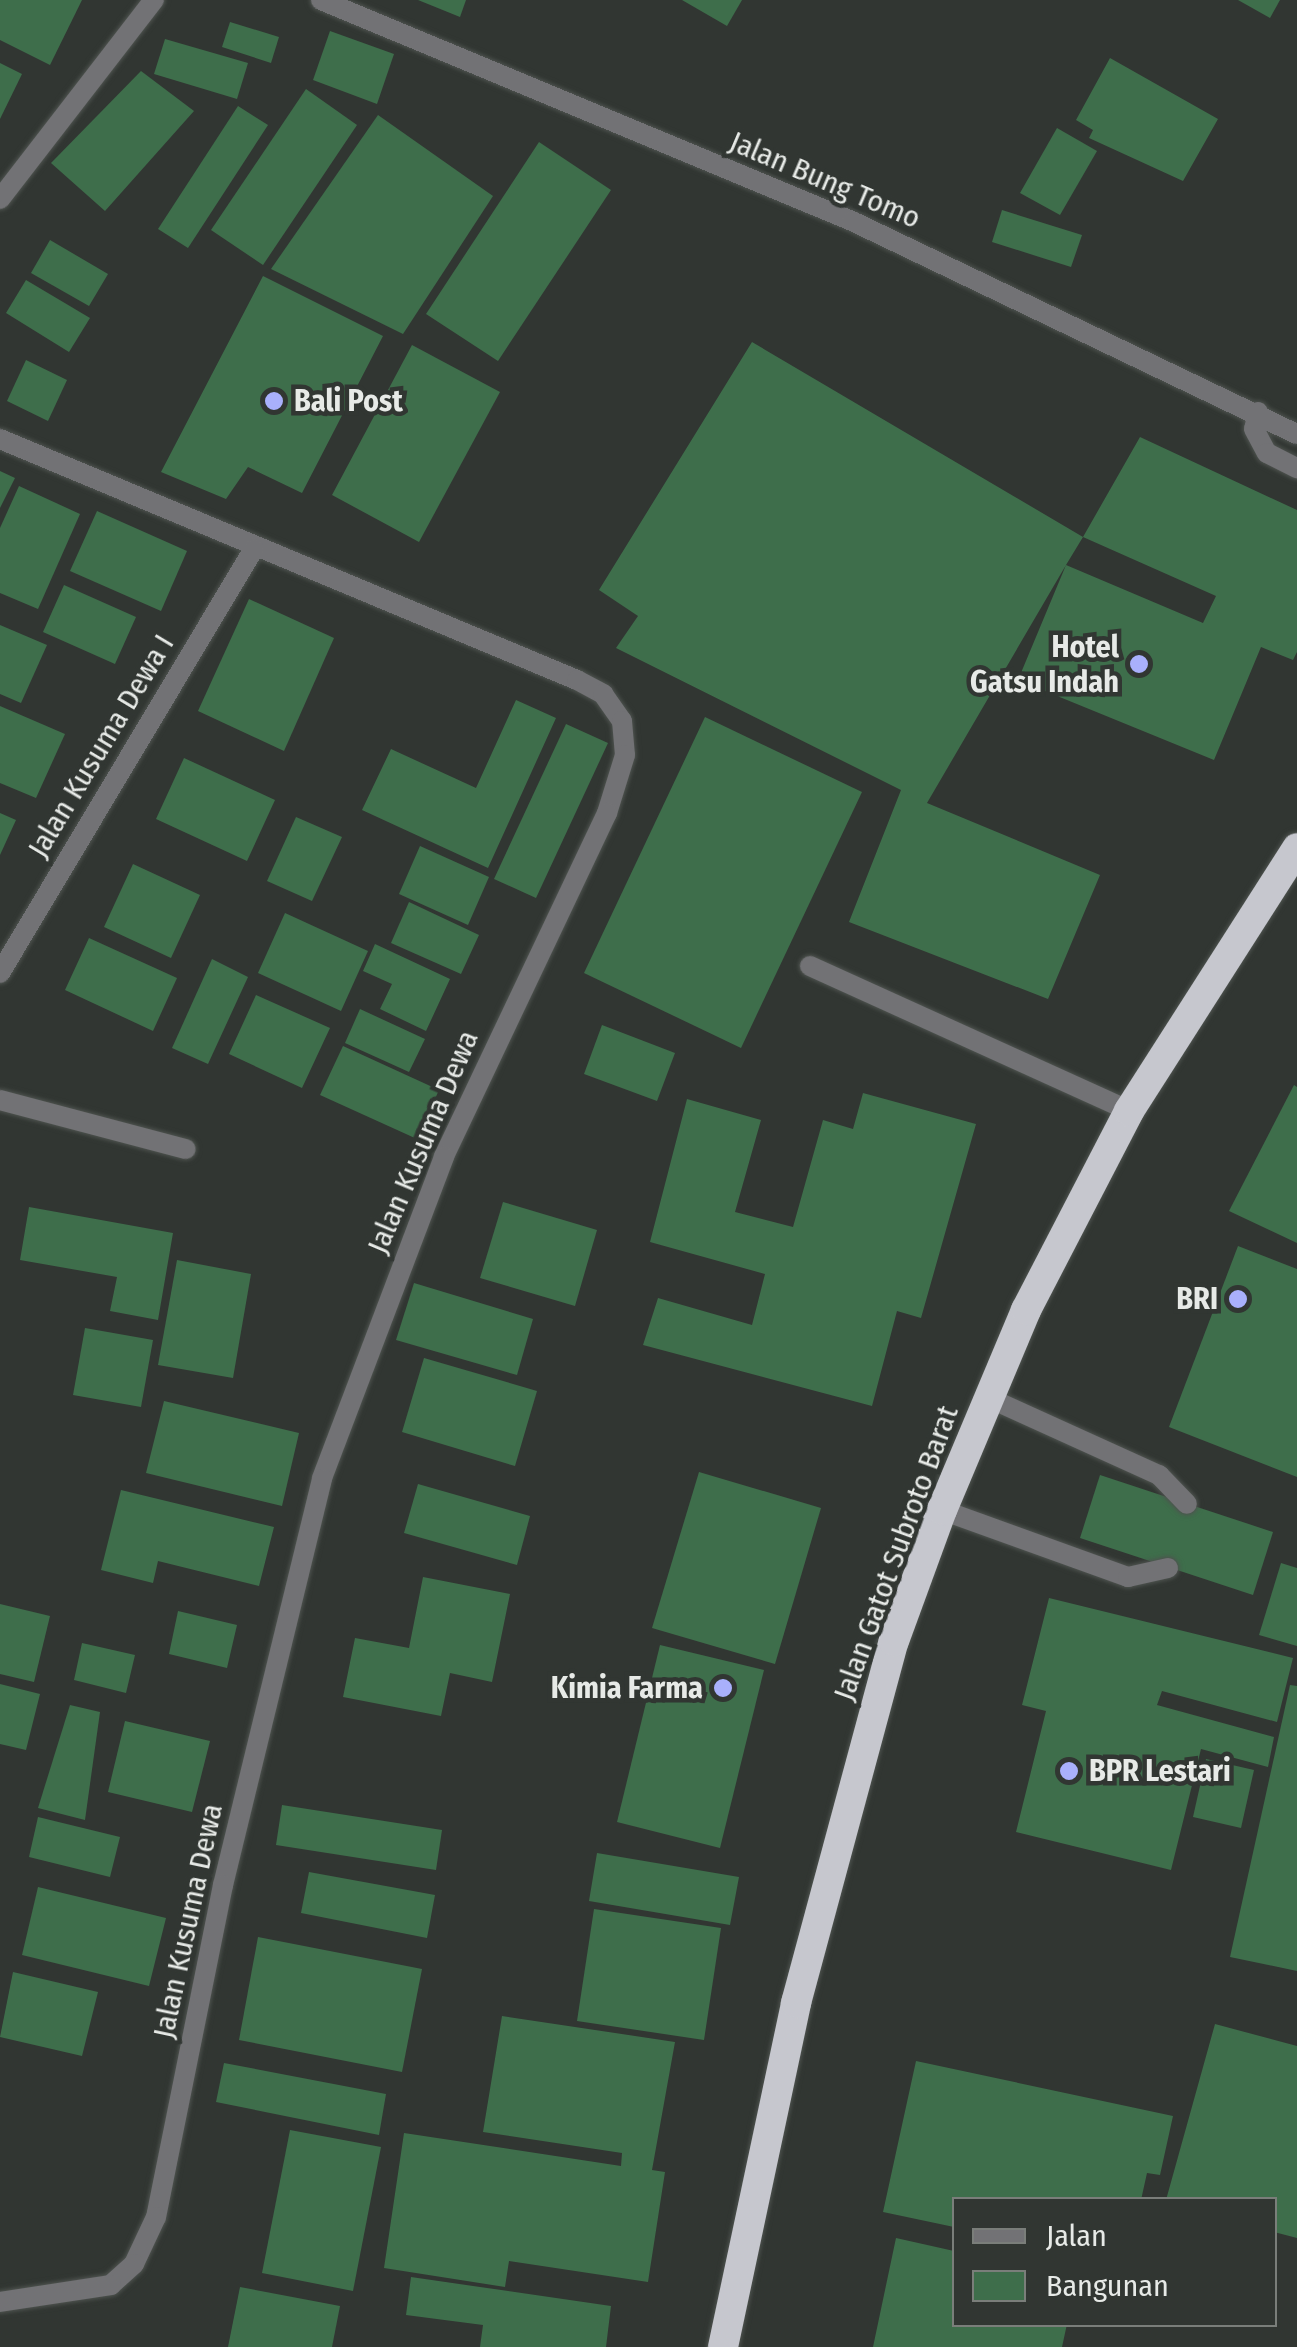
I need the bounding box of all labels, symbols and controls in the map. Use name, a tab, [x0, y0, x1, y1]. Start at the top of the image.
street label: Jalan Bung Tomo	[724, 124, 926, 236]
place label: Bali Post	[294, 383, 403, 419]
marker: Bali Post	[263, 390, 285, 412]
street label: Jalan Kusuma Dewa I	[20, 628, 182, 864]
place label: Hotel Gatsu Indah	[970, 629, 1119, 700]
marker: Hotel Gatsu Indah	[1128, 653, 1150, 675]
street label: Jalan Kusuma Dewa	[360, 1025, 486, 1259]
place label: BRI	[1176, 1281, 1218, 1317]
marker: BRI	[1227, 1288, 1249, 1310]
street label: Jalan Gatot Subroto Barat	[826, 1401, 966, 1705]
place label: Kimia Farma	[551, 1670, 703, 1706]
marker: Kimia Farma	[712, 1677, 734, 1699]
place label: BPR Lestari	[1089, 1753, 1231, 1789]
marker: BPR Lestari	[1058, 1760, 1080, 1782]
street label: Jalan Kusuma Dewa	[146, 1800, 230, 2042]
legend	[952, 2197, 1277, 2327]
text: Jalan	[1046, 2218, 1107, 2254]
text: Bangunan	[1046, 2268, 1169, 2304]

